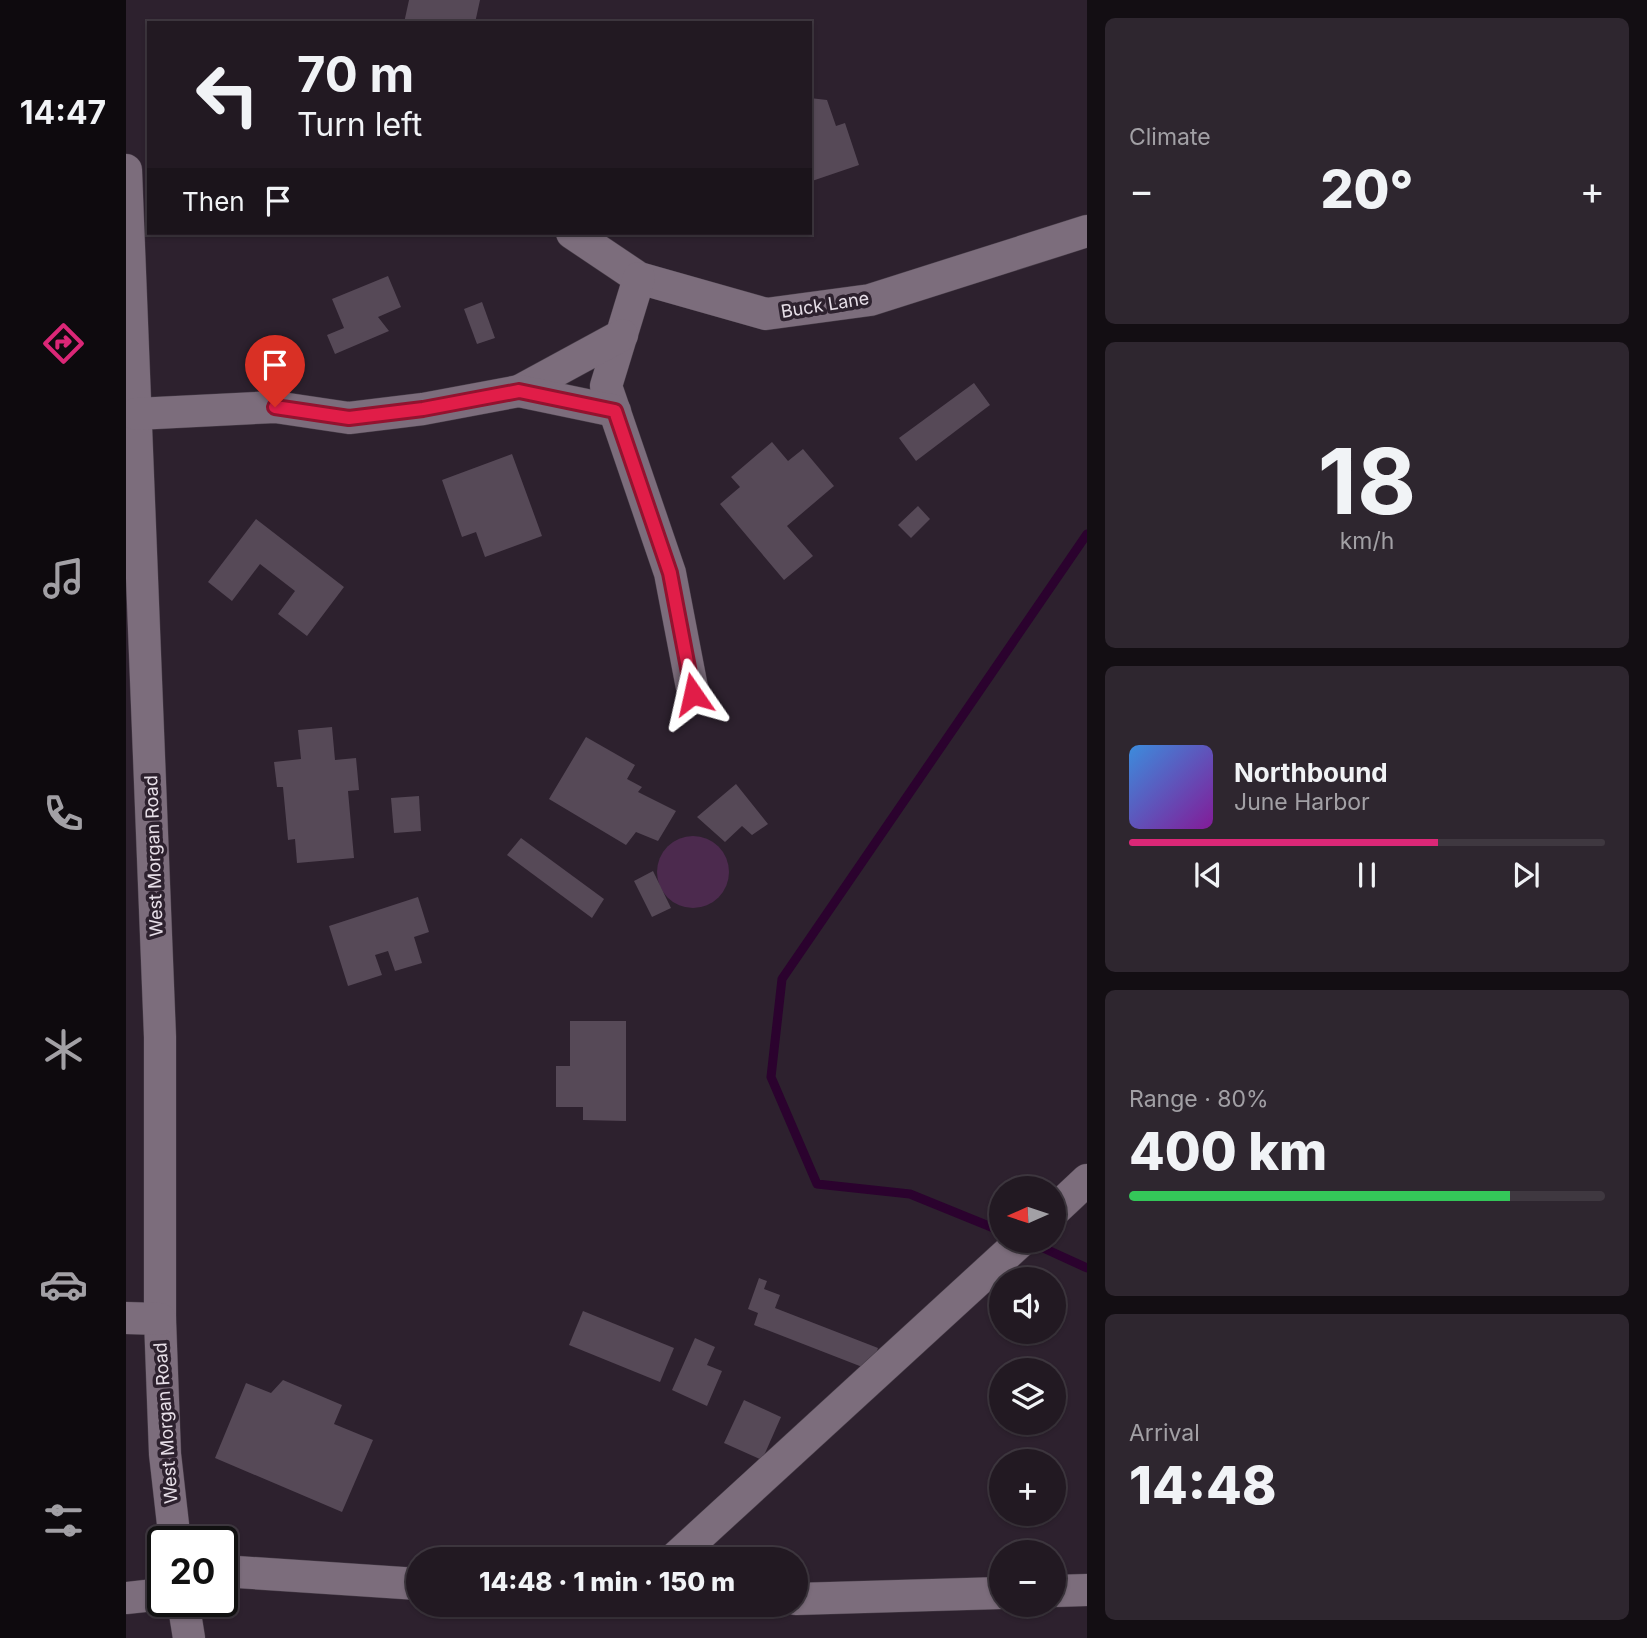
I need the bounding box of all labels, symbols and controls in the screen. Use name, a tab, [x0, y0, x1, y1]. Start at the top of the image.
text: 70 m	[297, 45, 414, 104]
icon: left	[182, 49, 273, 140]
text: 14:47	[20, 93, 106, 132]
text: Turn left	[297, 105, 422, 144]
text: Climate	[1129, 123, 1211, 151]
text: 20°	[1320, 158, 1414, 221]
text: −	[1129, 167, 1154, 213]
text: +	[1580, 167, 1605, 213]
icon: arrive	[259, 182, 297, 220]
text: Then	[182, 186, 245, 217]
street label: Buck Lane	[779, 287, 871, 322]
icon: directions	[39, 319, 88, 368]
pin	[245, 335, 305, 407]
icon: arrive	[256, 346, 294, 384]
text: 18	[1318, 426, 1416, 536]
text: km/h	[1340, 527, 1394, 555]
icon: music	[39, 554, 88, 603]
position arrow	[656, 657, 730, 731]
text: Northbound	[1234, 757, 1388, 788]
street label: West Morgan Road	[140, 775, 167, 937]
text: June Harbor	[1234, 788, 1370, 816]
icon: phone	[39, 789, 88, 838]
icon: previous	[1189, 856, 1227, 894]
icon: pause	[1348, 856, 1386, 894]
icon: next	[1507, 856, 1545, 894]
icon: climate	[39, 1025, 88, 1074]
text: Range · 80%	[1129, 1085, 1269, 1113]
text: 400 km	[1129, 1120, 1327, 1183]
north arrow	[989, 1176, 1066, 1253]
map controls	[989, 1176, 1066, 1617]
icon: car	[39, 1260, 88, 1309]
button: sound	[989, 1267, 1066, 1344]
street label: West Morgan Road	[149, 1342, 182, 1504]
button: layers	[989, 1358, 1066, 1435]
text: Arrival	[1129, 1419, 1200, 1447]
button: +	[989, 1449, 1066, 1526]
text: 14:48	[1129, 1454, 1276, 1517]
icon: filters	[39, 1496, 88, 1545]
speed limit sign: 20	[147, 1526, 238, 1617]
button: −	[989, 1540, 1066, 1617]
text: 14:48 · 1 min · 150 m	[479, 1566, 735, 1597]

